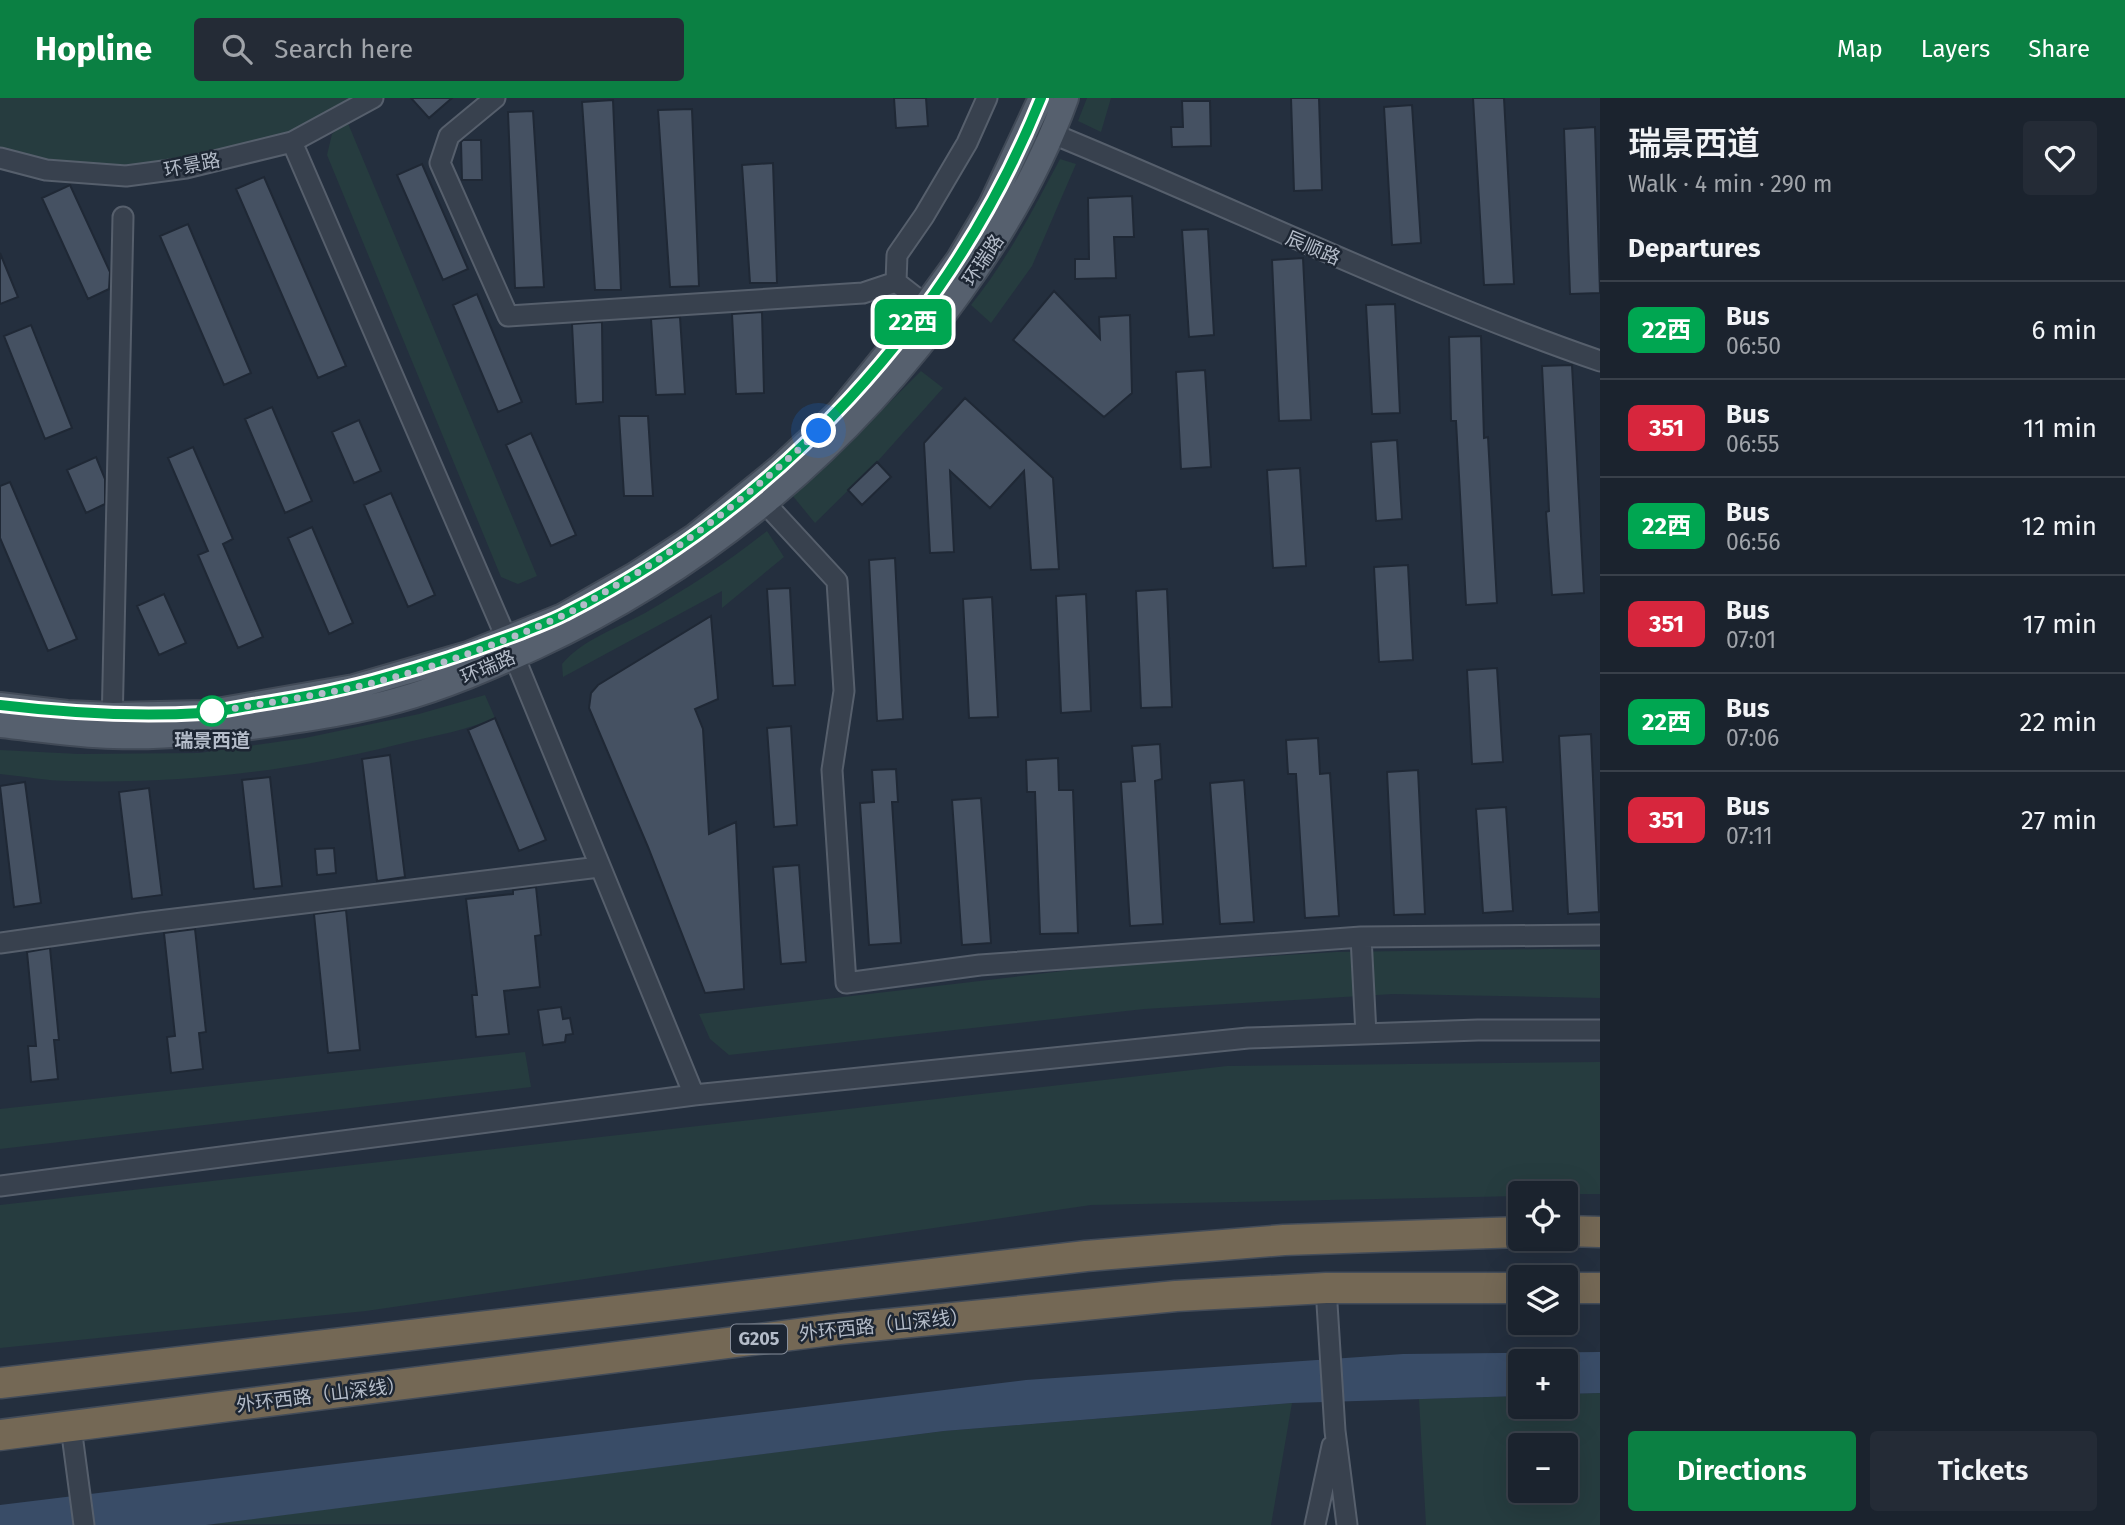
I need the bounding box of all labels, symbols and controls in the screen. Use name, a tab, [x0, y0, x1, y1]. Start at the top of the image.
search box	[194, 18, 684, 81]
text: Hopline	[35, 29, 152, 69]
icon: search	[218, 30, 256, 68]
text: Search here	[274, 34, 413, 65]
text: Map	[1837, 35, 1883, 63]
text: Layers	[1921, 35, 1990, 63]
text: Share	[2028, 35, 2090, 63]
button: heart	[2023, 121, 2097, 195]
text: 瑞景西道	[1628, 124, 1760, 164]
street label: 环景路	[162, 148, 222, 182]
text: Walk · 4 min · 290 m	[1628, 170, 1832, 198]
street label: 辰顺路	[1282, 226, 1344, 270]
street label: 环瑞路	[958, 230, 1008, 290]
text: Departures	[1628, 233, 1761, 264]
line badge: 22西	[873, 299, 953, 345]
text: Bus	[1726, 301, 1769, 332]
text: 22西	[889, 308, 937, 336]
text: 6 min	[2031, 315, 2097, 346]
text: 22西	[1642, 316, 1691, 344]
text: 06:50	[1726, 332, 1781, 360]
text: Bus	[1726, 399, 1769, 430]
your location	[801, 413, 836, 448]
text: 11 min	[2023, 413, 2097, 444]
text: 351	[1649, 414, 1684, 442]
text: 06:55	[1726, 430, 1780, 458]
text: Bus	[1726, 497, 1769, 528]
text: 12 min	[2021, 511, 2097, 542]
text: 22西	[1642, 512, 1691, 540]
text: 06:56	[1726, 528, 1781, 556]
text: Bus	[1726, 595, 1769, 626]
text: 17 min	[2022, 609, 2097, 640]
text: 351	[1649, 610, 1684, 638]
text: 07:01	[1726, 626, 1776, 654]
street label: 环瑞路	[457, 645, 519, 689]
text: Bus	[1726, 693, 1769, 724]
marker: 瑞景西道	[197, 696, 227, 726]
text: 22 min	[2020, 707, 2097, 738]
text: 22西	[1642, 708, 1691, 736]
text: 07:06	[1726, 724, 1779, 752]
place label: 瑞景西道	[174, 729, 250, 752]
text: Bus	[1726, 791, 1769, 822]
text: 27 min	[2021, 805, 2097, 836]
text: 351	[1649, 806, 1684, 834]
text: 07:11	[1726, 822, 1773, 850]
map controls	[1508, 1181, 1578, 1503]
button: locate	[1508, 1181, 1578, 1251]
button: layers	[1508, 1265, 1578, 1335]
street label: 外环西路（山深线）	[798, 1305, 970, 1345]
road number: G205	[731, 1324, 787, 1354]
button: +	[1508, 1349, 1578, 1419]
street label: 外环西路（山深线）	[235, 1373, 407, 1417]
button: Directions	[1628, 1431, 1856, 1511]
button: Tickets	[1870, 1431, 2097, 1511]
button: −	[1508, 1433, 1578, 1503]

